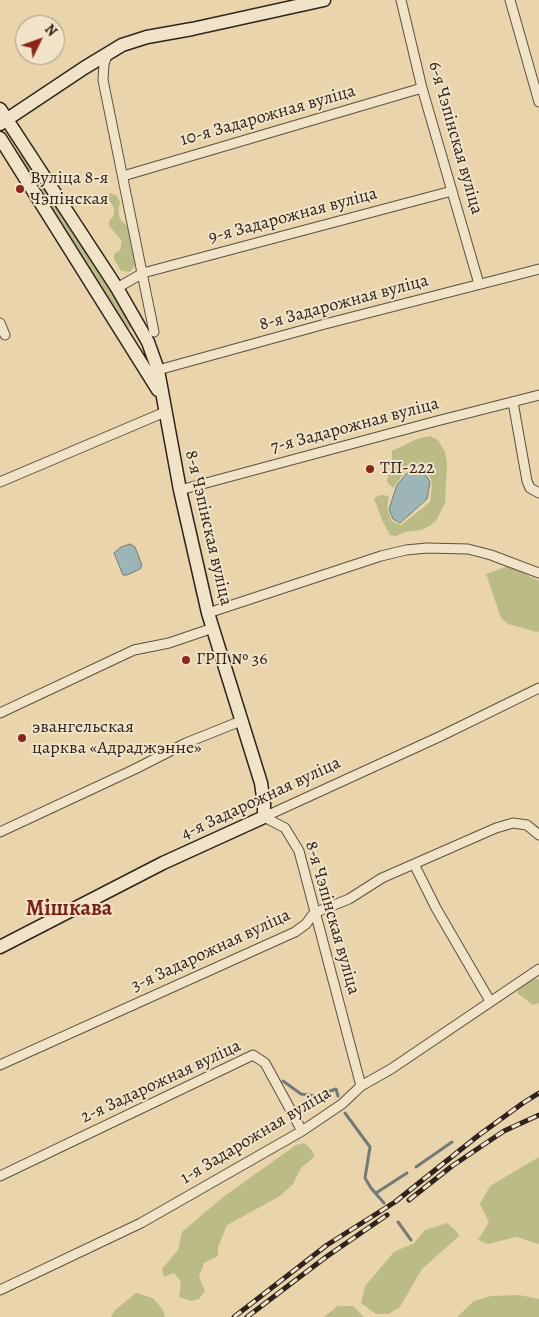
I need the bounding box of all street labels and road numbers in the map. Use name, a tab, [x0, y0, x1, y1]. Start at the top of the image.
street label: 6-я Чэпінская вуліца	[423, 59, 487, 217]
street label: 10-я Задарожная вуліца	[178, 81, 358, 151]
street label: 9-я Задарожная вуліца	[206, 183, 380, 249]
street label: 8-я Задарожная вуліца	[257, 270, 431, 336]
street label: 7-я Задарожная вуліца	[269, 393, 441, 459]
street label: 8-я Чэпінская вуліца	[180, 448, 236, 608]
street label: 4-я Задарожная вуліца	[178, 753, 344, 845]
street label: 8-я Чэпінская вуліца	[300, 839, 364, 997]
street label: 3-я Задарожная вуліца	[128, 905, 294, 997]
street label: 2-я Задарожная вуліца	[78, 1035, 244, 1129]
street label: 1-я Задарожная вуліца	[177, 1083, 335, 1189]

